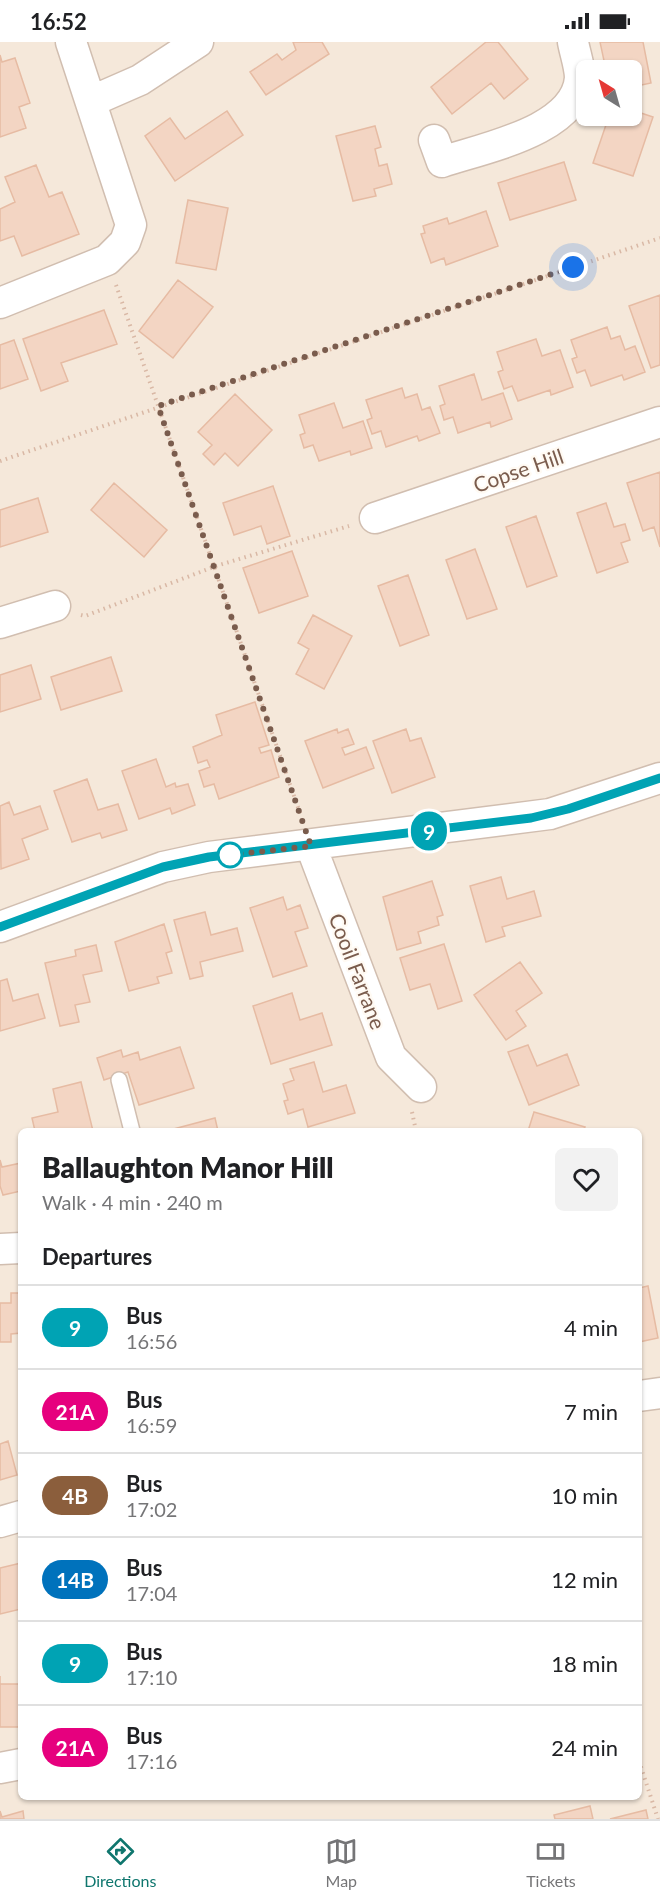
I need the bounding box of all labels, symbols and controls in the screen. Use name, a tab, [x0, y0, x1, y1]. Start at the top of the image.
text: 16:52	[30, 8, 87, 35]
north arrow	[576, 60, 642, 126]
map controls	[576, 60, 642, 126]
your location	[558, 252, 588, 282]
street label: Copse Hill	[470, 443, 566, 497]
line badge: 9	[410, 812, 448, 850]
text: 9	[423, 819, 435, 844]
unlabelled marker	[217, 842, 243, 868]
street label: Cooil Farrane	[324, 909, 392, 1033]
button: heart	[555, 1148, 618, 1211]
text: Ballaughton Manor Hill	[42, 1150, 334, 1184]
text: Walk · 4 min · 240 m	[42, 1190, 223, 1214]
text: Departures	[42, 1243, 152, 1270]
text: Bus	[126, 1302, 162, 1329]
text: 4 min	[564, 1314, 618, 1341]
text: 9	[69, 1315, 81, 1340]
text: 16:56	[126, 1329, 177, 1353]
text: Bus	[126, 1386, 162, 1413]
text: 7 min	[564, 1398, 618, 1425]
text: 21A	[56, 1399, 94, 1424]
text: 16:59	[126, 1413, 177, 1437]
text: Bus	[126, 1470, 162, 1497]
text: 10 min	[551, 1482, 618, 1509]
text: 4B	[62, 1483, 88, 1508]
text: 17:02	[126, 1497, 177, 1521]
text: Bus	[126, 1554, 162, 1581]
text: 12 min	[551, 1566, 618, 1593]
text: 14B	[56, 1567, 94, 1592]
text: 17:04	[126, 1581, 177, 1605]
text: Bus	[126, 1638, 162, 1665]
text: 18 min	[551, 1650, 618, 1677]
text: 9	[69, 1651, 81, 1676]
text: 17:10	[126, 1665, 177, 1689]
text: Bus	[126, 1722, 162, 1749]
text: 24 min	[551, 1734, 618, 1761]
text: 21A	[56, 1735, 94, 1760]
text: 17:16	[126, 1749, 177, 1773]
tab: Directions	[84, 1835, 156, 1890]
tab: Map	[325, 1835, 358, 1890]
tab: Tickets	[526, 1835, 576, 1890]

